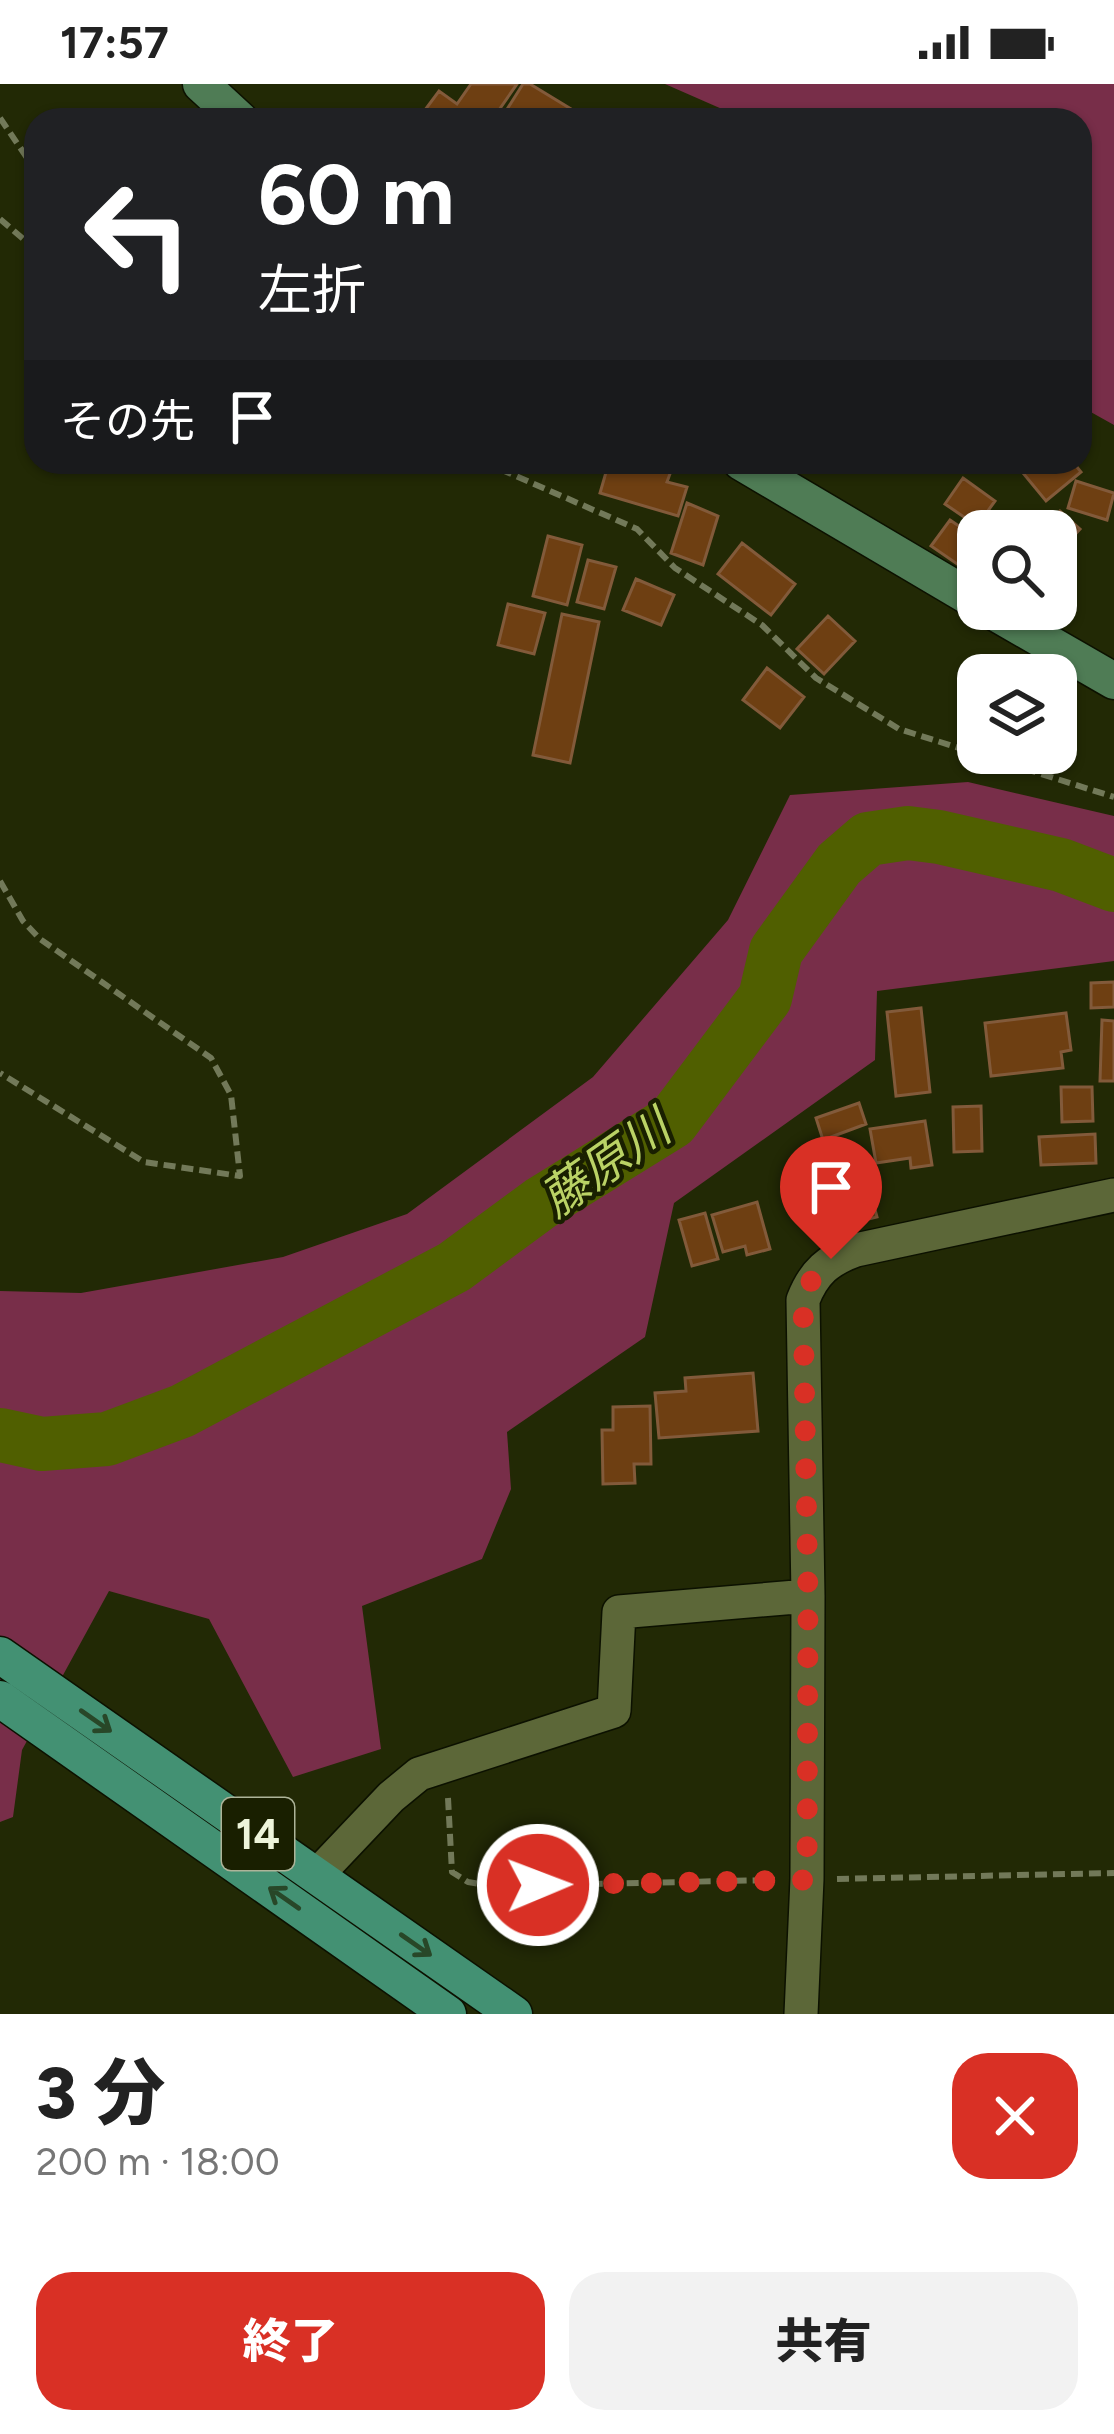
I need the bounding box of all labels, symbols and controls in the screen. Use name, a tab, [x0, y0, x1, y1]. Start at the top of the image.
text: 17:57	[60, 15, 169, 69]
text: 60 m	[258, 144, 454, 245]
icon: left	[60, 156, 216, 312]
text: 左折	[258, 258, 366, 323]
icon: arrive	[219, 384, 285, 450]
text: その先	[60, 394, 195, 448]
map controls	[957, 510, 1077, 774]
button: search	[957, 510, 1077, 630]
button: layers	[957, 654, 1077, 774]
water label: 藤原川	[529, 1095, 685, 1228]
pin	[780, 1136, 882, 1259]
icon: arrive	[798, 1154, 864, 1220]
one-way arrow	[79, 1708, 112, 1733]
road number: 14	[222, 1798, 294, 1870]
position arrow	[475, 1822, 601, 1948]
one-way arrow	[267, 1886, 301, 1911]
one-way arrow	[399, 1932, 432, 1957]
text: 3 分	[36, 2050, 165, 2136]
button: close	[952, 2053, 1078, 2179]
text: 200 m · 18:00	[36, 2138, 280, 2185]
button: 終了	[36, 2272, 545, 2410]
button: 共有	[569, 2272, 1078, 2410]

